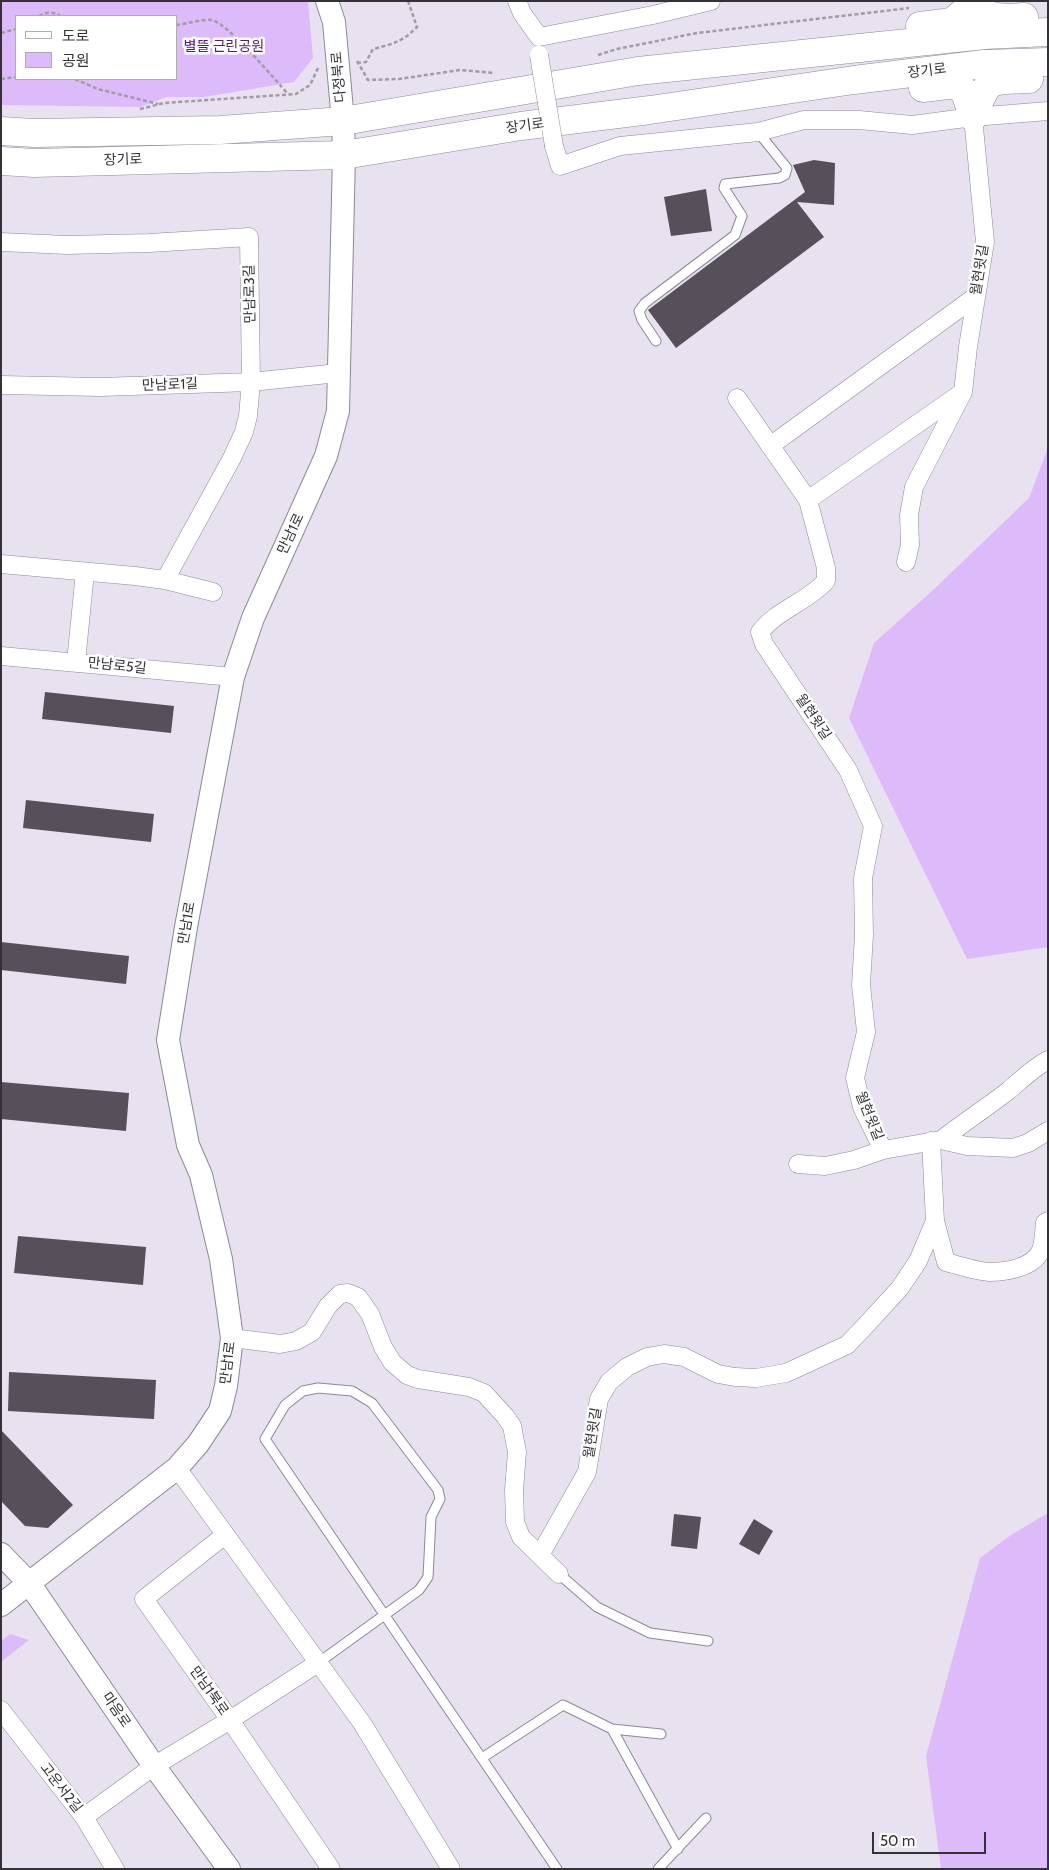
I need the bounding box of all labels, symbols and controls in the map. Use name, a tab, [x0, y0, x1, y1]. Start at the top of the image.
legend	[15, 15, 178, 80]
text: 도로	[62, 27, 90, 45]
park label: 별뜰 근린공원	[184, 39, 264, 55]
street label: 다정북로	[328, 51, 350, 103]
text: 공원	[62, 52, 90, 70]
street label: 장기로	[907, 60, 947, 82]
street label: 장기로	[505, 115, 545, 137]
street label: 장기로	[103, 151, 143, 169]
street label: 월현윗길	[968, 243, 992, 297]
street label: 만남로3길	[241, 264, 259, 324]
street label: 만남로1길	[142, 376, 198, 394]
street label: 만남1로	[274, 511, 308, 557]
street label: 만남로5길	[87, 655, 147, 677]
street label: 월현윗길	[792, 691, 834, 743]
street label: 만남1로	[175, 900, 199, 946]
street label: 월현윗길	[852, 1089, 886, 1143]
street label: 만남1로	[217, 1341, 239, 1385]
street label: 월현윗길	[581, 1406, 605, 1460]
street label: 만남1북로	[186, 1663, 232, 1719]
street label: 마음로	[98, 1689, 134, 1731]
street label: 고운서2길	[36, 1760, 86, 1816]
scale bar	[874, 1822, 988, 1854]
text: 50 m	[880, 1832, 915, 1850]

